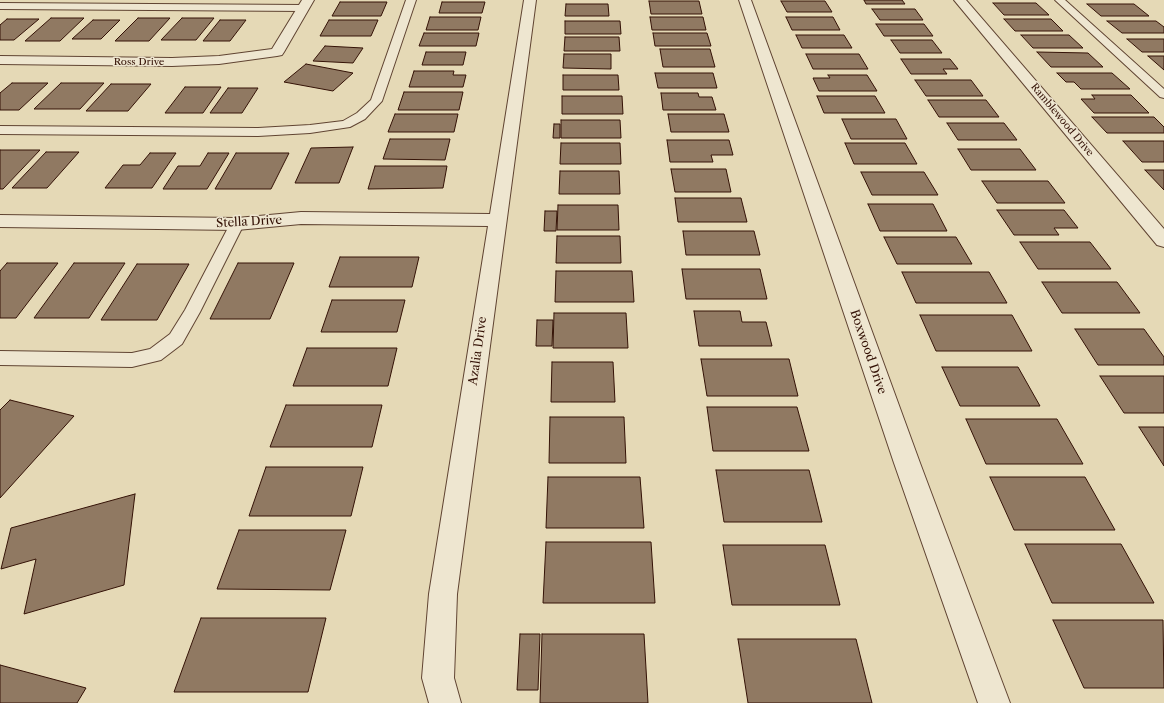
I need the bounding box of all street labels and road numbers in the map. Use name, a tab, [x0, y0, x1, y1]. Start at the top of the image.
street label: Ross Drive	[114, 56, 164, 68]
street label: Ramblewood Drive	[1028, 81, 1096, 159]
street label: Stella Drive	[216, 213, 282, 231]
street label: Boxwood Drive	[847, 308, 889, 396]
street label: Azalia Drive	[466, 316, 490, 386]

